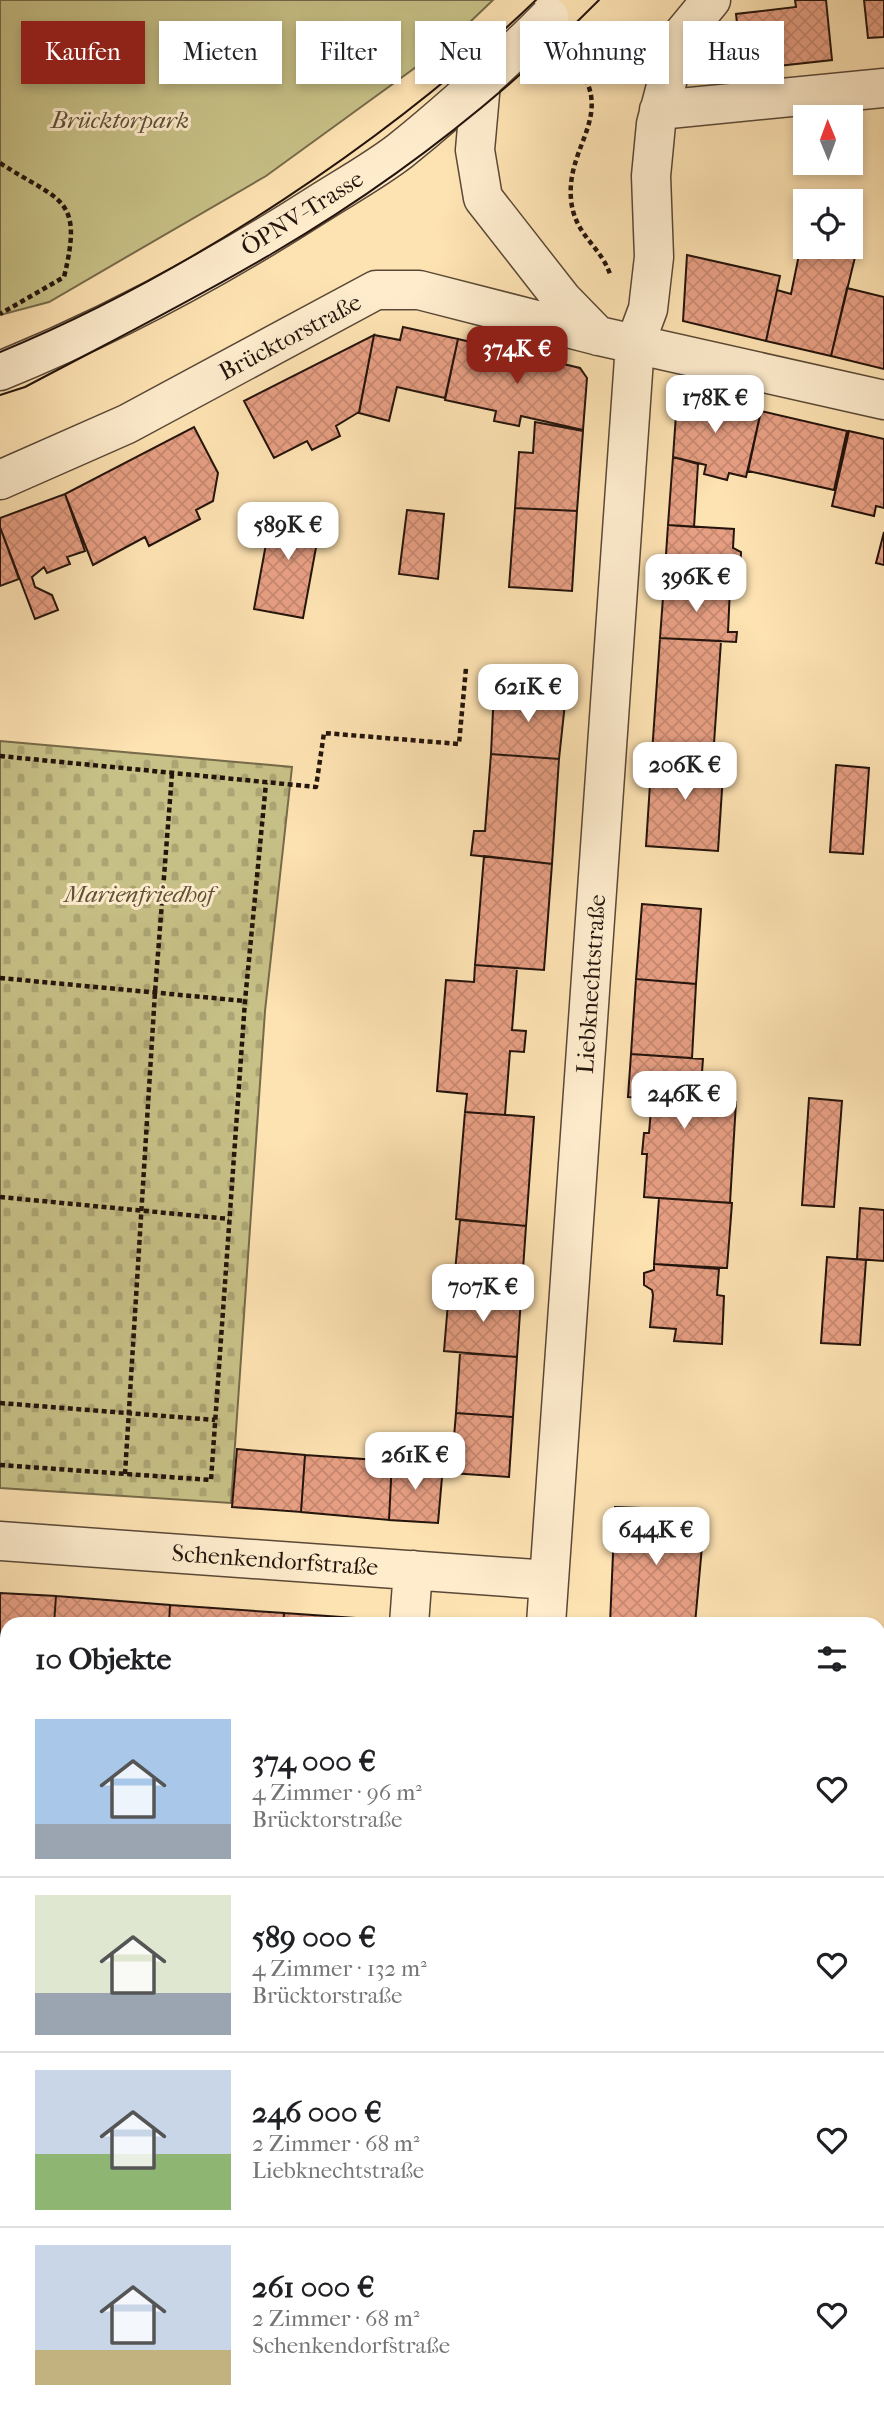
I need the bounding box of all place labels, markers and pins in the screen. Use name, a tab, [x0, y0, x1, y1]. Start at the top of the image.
pin: 374K €	[460, 326, 574, 386]
pin: 178K €	[658, 376, 772, 435]
pin: 589K €	[231, 503, 345, 562]
pin: 396K €	[639, 554, 753, 614]
pin: 621K €	[471, 664, 585, 724]
pin: 206K €	[628, 742, 742, 802]
pin: 246K €	[627, 1072, 741, 1131]
pin: 707K €	[426, 1264, 540, 1324]
pin: 261K €	[358, 1432, 472, 1492]
pin: 644K €	[599, 1508, 713, 1567]

